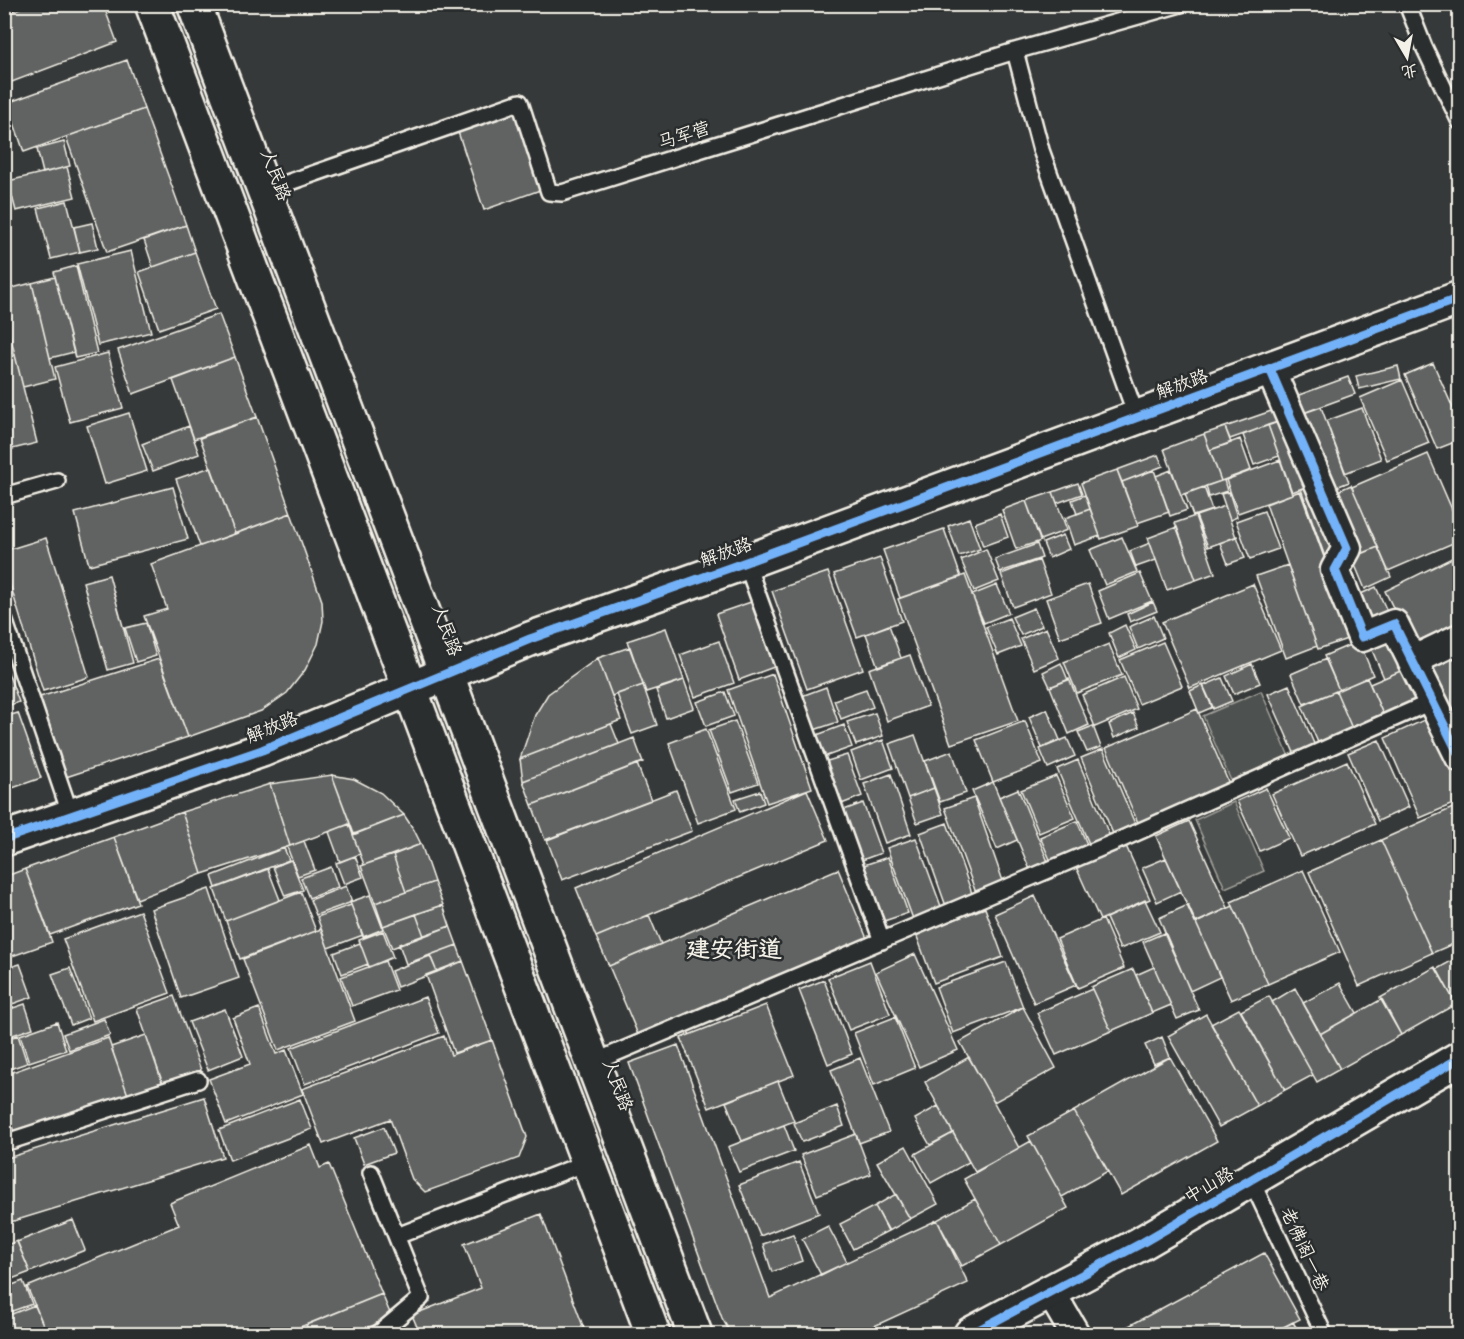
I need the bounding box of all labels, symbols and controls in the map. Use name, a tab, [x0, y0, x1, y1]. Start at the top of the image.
north arrow	[1377, 27, 1437, 87]
text: 北	[1399, 57, 1419, 84]
street label: 马军营	[654, 115, 714, 158]
street label: 人民路	[251, 145, 298, 206]
street label: 解放路	[1152, 363, 1213, 408]
street label: 解放路	[696, 531, 757, 576]
street label: 人民路	[423, 600, 468, 661]
street label: 解放路	[242, 705, 303, 752]
district label: 建安街道	[686, 931, 782, 970]
street label: 人民路	[593, 1055, 640, 1116]
street label: 中山路	[1179, 1160, 1240, 1212]
street label: 老佛阁一巷	[1271, 1203, 1336, 1297]

